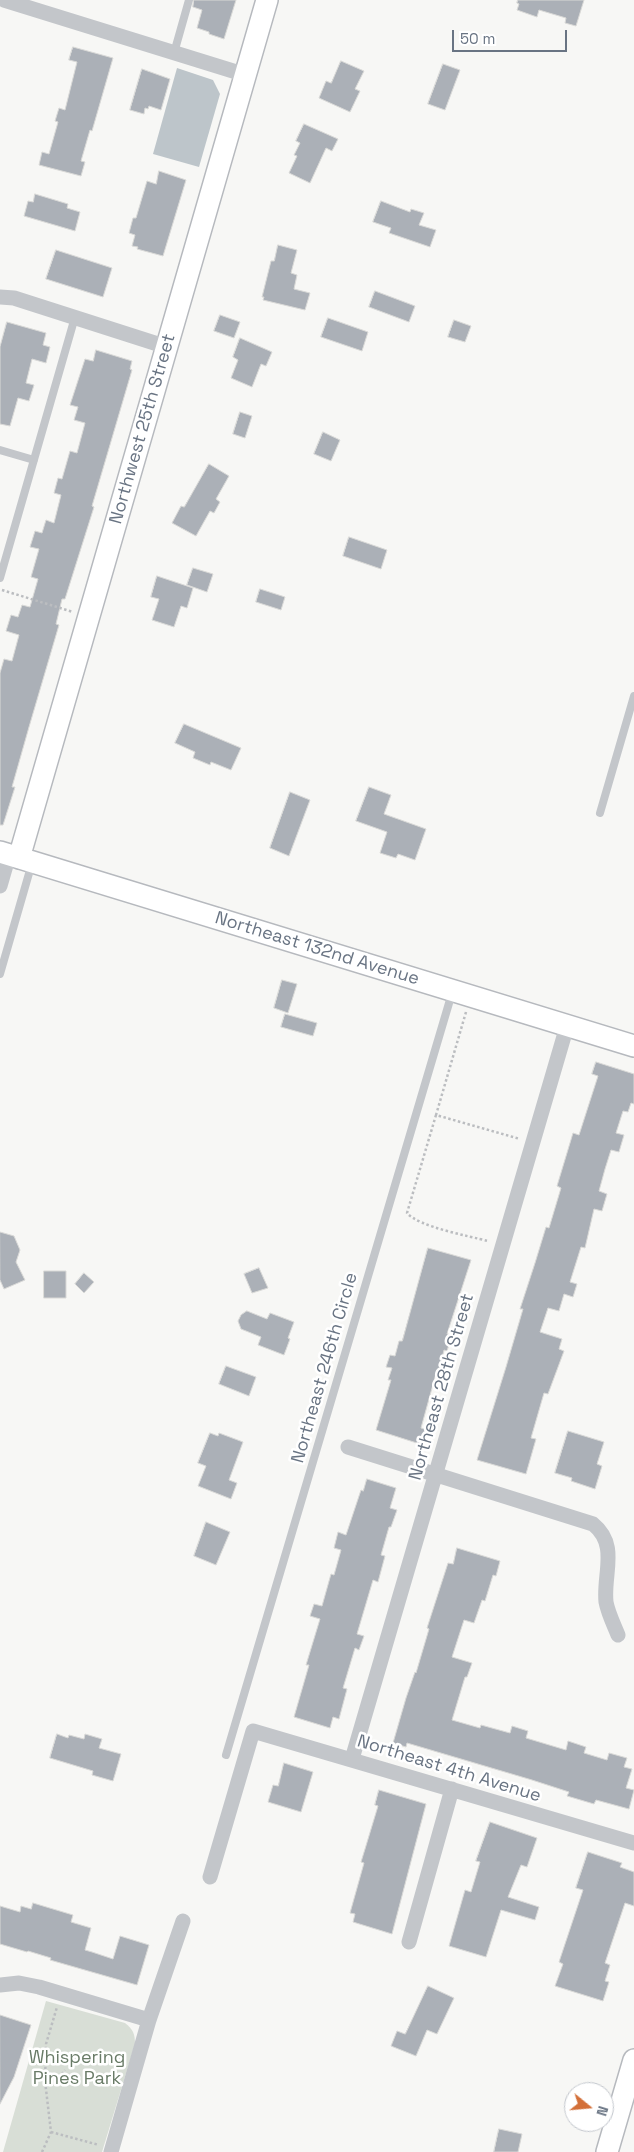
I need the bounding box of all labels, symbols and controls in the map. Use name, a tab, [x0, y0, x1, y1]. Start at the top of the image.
scale bar	[454, 20, 569, 52]
text: 50 m	[460, 29, 495, 48]
street label: Northwest 25th Street	[106, 331, 180, 527]
street label: Northeast 132nd Avenue	[212, 908, 422, 990]
street label: Northeast 246th Circle	[287, 1270, 363, 1466]
street label: Northeast 28th Street	[405, 1291, 479, 1483]
street label: Northeast 4th Avenue	[354, 1731, 544, 1807]
park label: Whispering Pines Park	[29, 2047, 125, 2090]
north arrow	[564, 2082, 614, 2132]
text: N	[592, 2104, 612, 2118]

